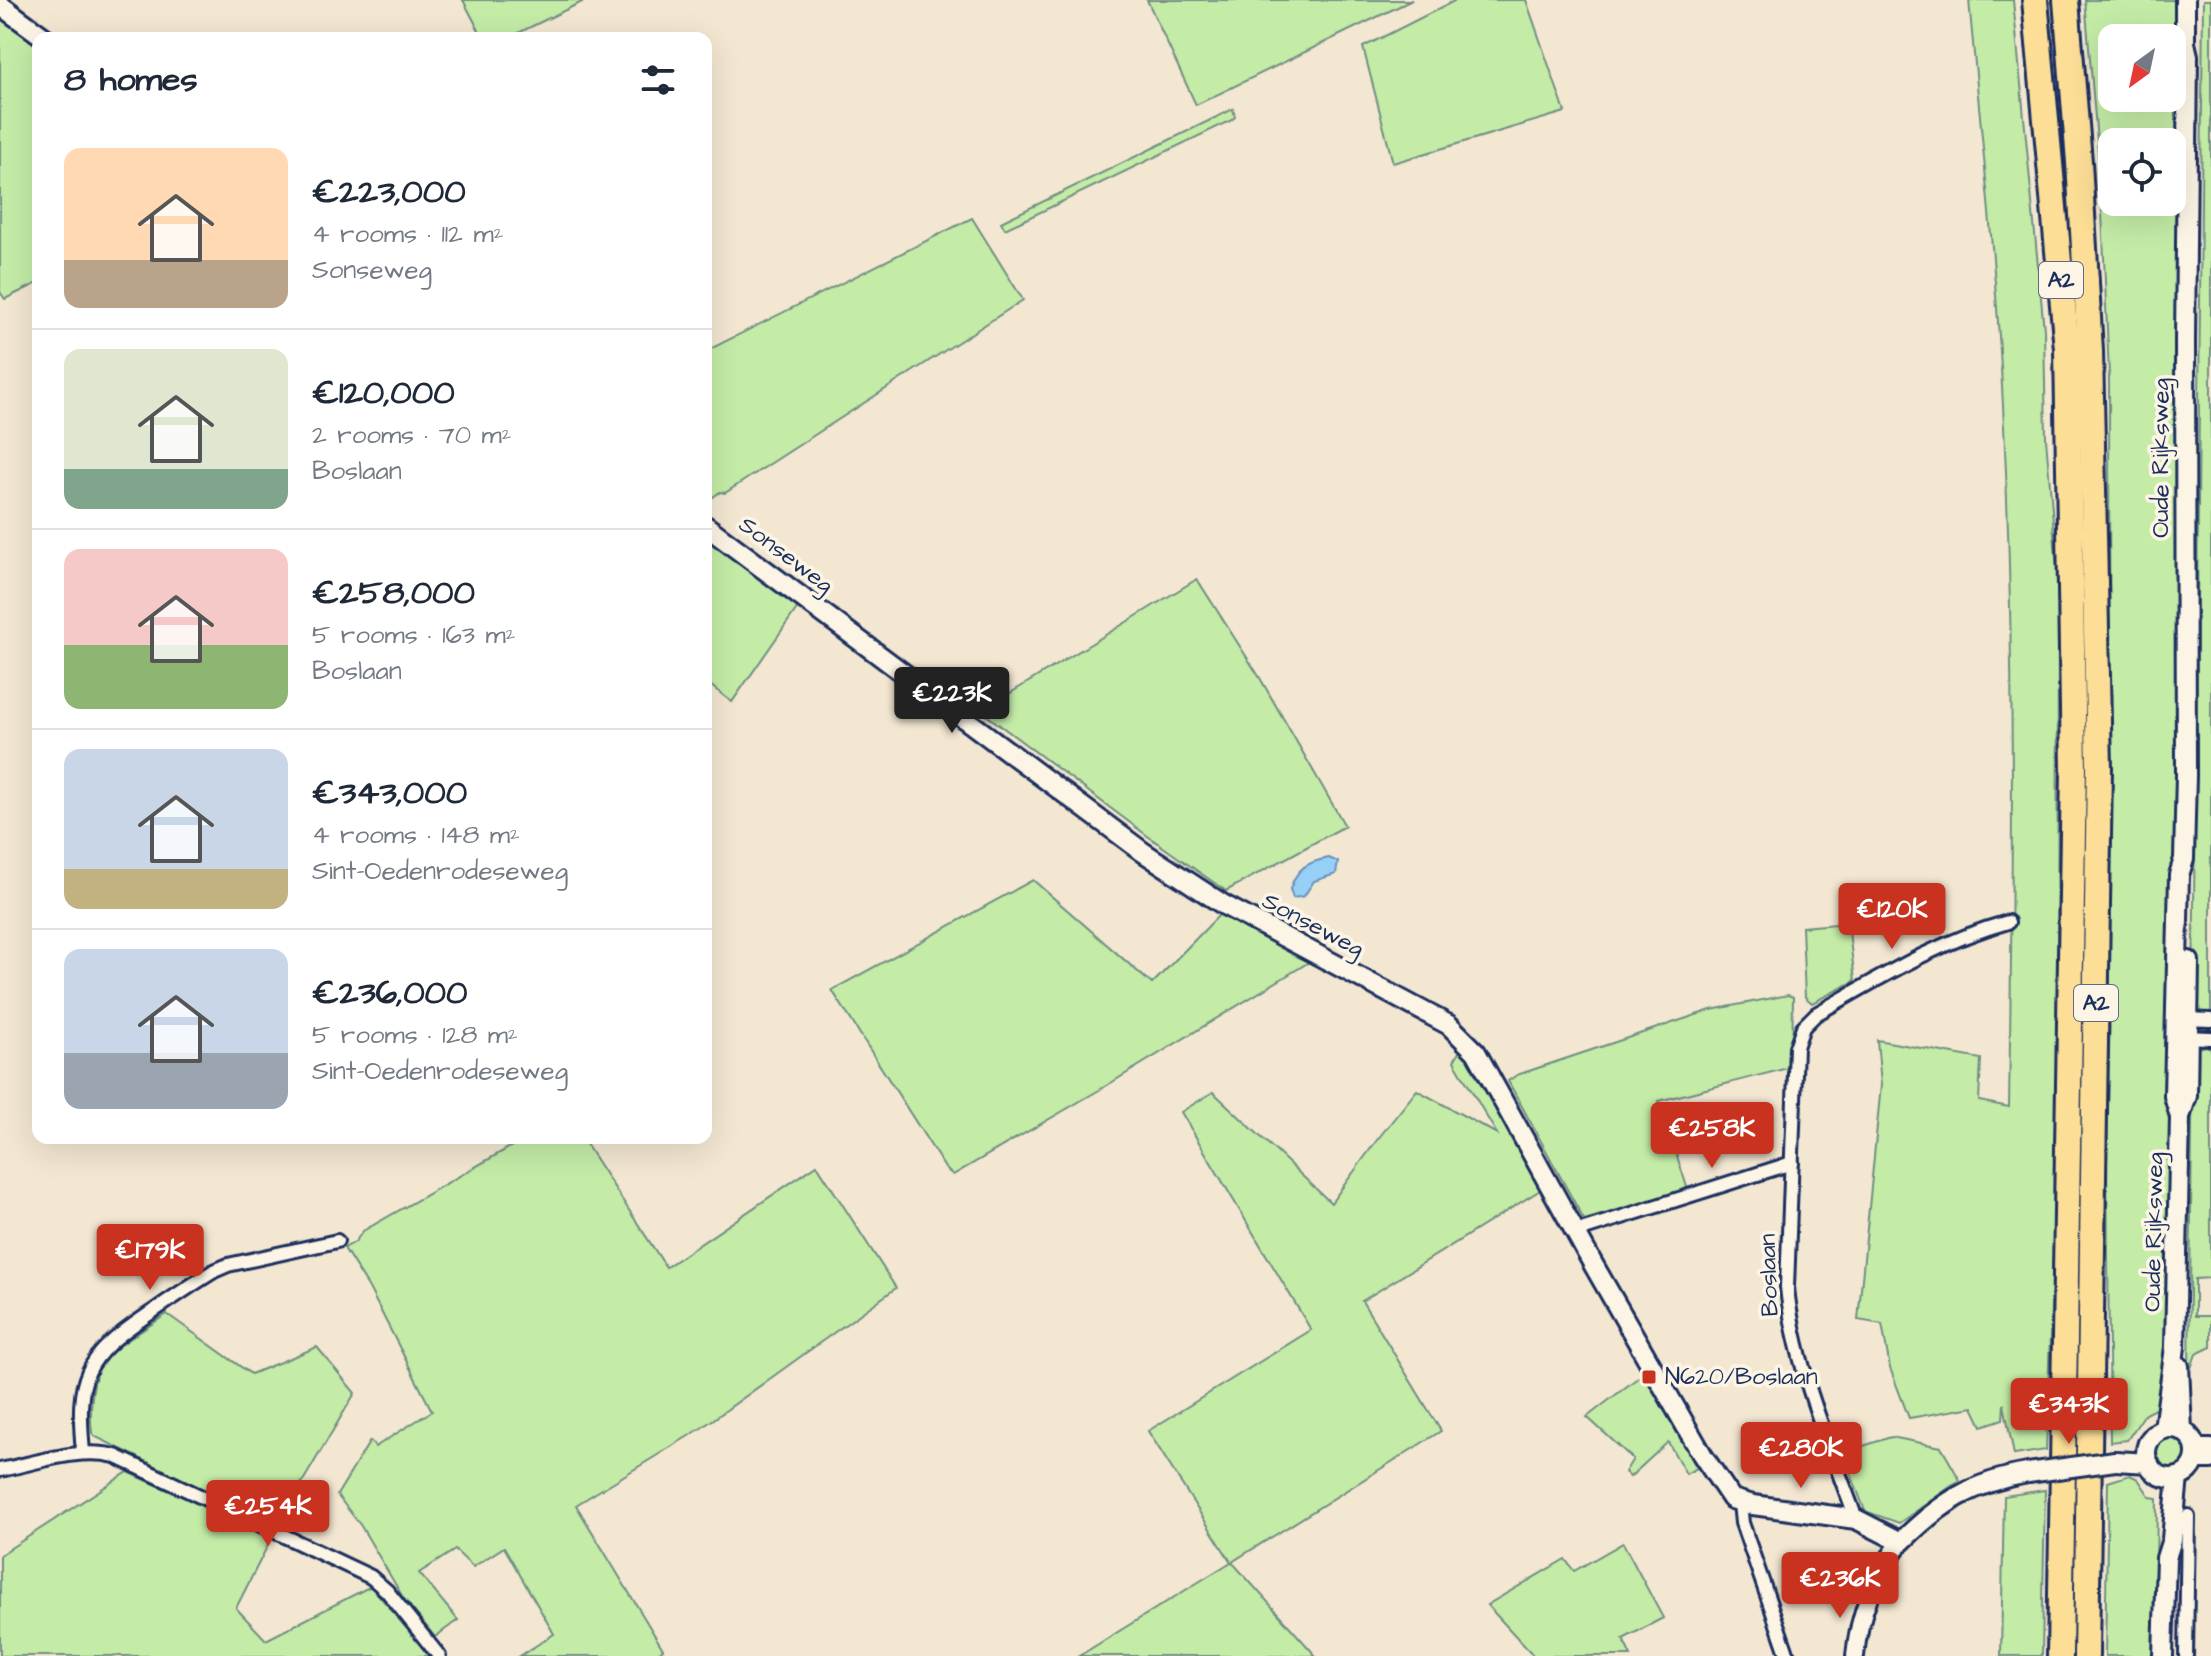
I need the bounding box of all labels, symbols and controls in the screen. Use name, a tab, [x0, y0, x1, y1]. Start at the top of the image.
north arrow	[2098, 24, 2186, 112]
map controls	[2098, 24, 2186, 216]
text: 8 homes	[64, 56, 198, 104]
icon: filters	[636, 58, 680, 102]
button: locate	[2098, 128, 2186, 216]
text: €223,000	[312, 168, 466, 216]
icon: home	[128, 180, 224, 276]
text: 4 rooms · 112 m²	[312, 216, 503, 252]
text: Sonseweg	[312, 252, 432, 288]
road number: A2	[2039, 262, 2083, 298]
text: €120,000	[312, 369, 455, 417]
street label: Oude Rijksweg	[2144, 378, 2179, 538]
icon: home	[128, 381, 224, 477]
text: 2 rooms · 70 m²	[312, 417, 511, 453]
text: Boslaan	[312, 453, 402, 489]
street label: Sonseweg	[731, 508, 840, 603]
text: €258,000	[312, 569, 475, 617]
icon: home	[128, 581, 224, 677]
text: 5 rooms · 163 m²	[312, 617, 515, 653]
text: Boslaan	[312, 653, 402, 689]
pin: €223K	[896, 667, 1008, 735]
text: €223K	[912, 675, 992, 711]
text: €343,000	[312, 769, 467, 817]
icon: home	[128, 781, 224, 877]
text: 4 rooms · 148 m²	[312, 817, 520, 853]
text: Sint-Oedenrodeseweg	[312, 853, 568, 889]
pin: €120K	[1836, 883, 1948, 951]
street label: Sonseweg	[1256, 884, 1370, 967]
text: €120K	[1856, 891, 1928, 927]
text: €236,000	[312, 969, 468, 1017]
icon: home	[128, 981, 224, 1077]
road number: A2	[2074, 985, 2118, 1021]
text: 5 rooms · 128 m²	[312, 1017, 518, 1053]
text: Sint-Oedenrodeseweg	[312, 1053, 568, 1089]
pin: €258K	[1656, 1102, 1768, 1170]
text: €258K	[1669, 1110, 1755, 1146]
street label: Oude Rijksweg	[2136, 1152, 2173, 1312]
pin: €179K	[94, 1224, 206, 1292]
text: €179K	[115, 1232, 185, 1268]
street label: Boslaan	[1751, 1233, 1787, 1317]
place label: N620/Boslaan	[1665, 1360, 1818, 1394]
marker: N620/Boslaan	[1640, 1368, 1658, 1386]
pin: €343K	[2013, 1378, 2125, 1446]
text: €343K	[2029, 1386, 2109, 1422]
pin: €280K	[1745, 1422, 1857, 1490]
text: €280K	[1759, 1430, 1843, 1466]
pin: €254K	[212, 1480, 324, 1548]
text: €254K	[224, 1488, 312, 1524]
pin: €236K	[1784, 1552, 1896, 1620]
text: €236K	[1800, 1560, 1880, 1596]

